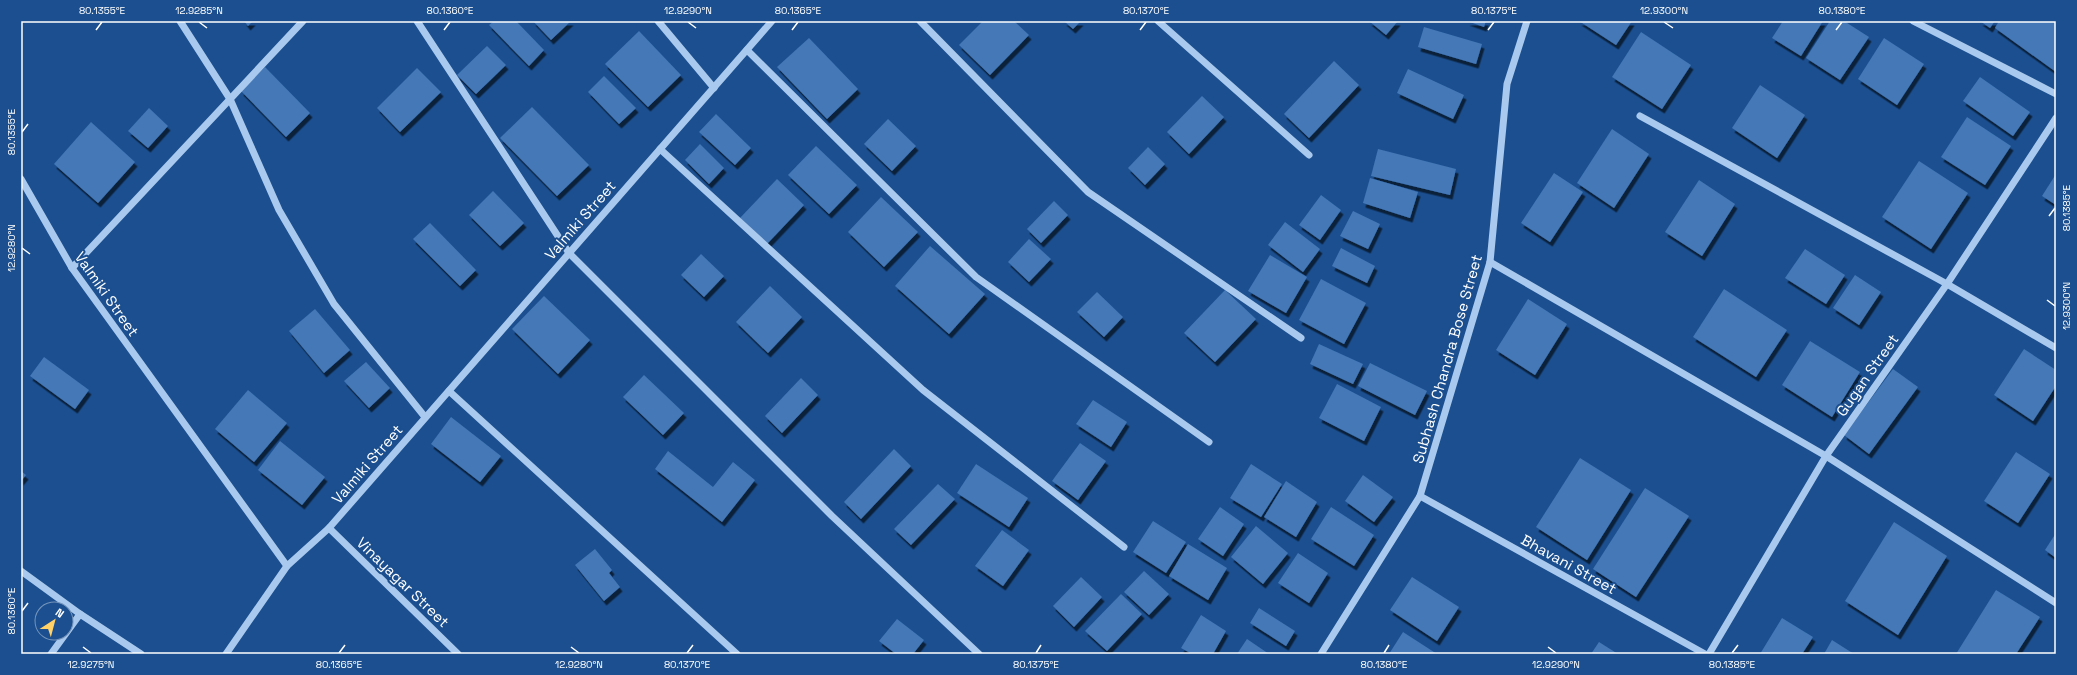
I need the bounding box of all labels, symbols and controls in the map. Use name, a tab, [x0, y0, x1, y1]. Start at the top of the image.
text: 80.1355°E	[79, 4, 125, 17]
text: 12.9285°N	[175, 4, 223, 17]
text: 80.1360°E	[427, 4, 474, 17]
text: 12.9290°N	[664, 4, 712, 17]
text: 80.1365°E	[775, 4, 822, 17]
text: 80.1370°E	[1123, 4, 1169, 17]
text: 80.1375°E	[1471, 4, 1517, 17]
text: 12.9300°N	[1640, 4, 1688, 17]
text: 80.1380°E	[1819, 4, 1866, 17]
text: 80.1355°E	[5, 109, 18, 155]
street label: Valmiki Street	[540, 176, 620, 264]
text: 80.1385°E	[2060, 184, 2073, 231]
text: 12.9280°N	[5, 224, 18, 272]
street label: Valmiki Street	[71, 248, 143, 340]
street label: Subhash Chandra Bose Street	[1408, 252, 1486, 466]
text: 12.9300°N	[2060, 282, 2073, 330]
street label: Gugan Street	[1832, 330, 1902, 420]
street label: Valmiki Street	[327, 420, 407, 508]
street label: Bhavani Street	[1518, 530, 1620, 598]
street label: Vinayagar Street	[353, 533, 453, 631]
text: 80.1360°E	[5, 587, 18, 634]
north arrow	[34, 601, 74, 641]
text: N	[53, 605, 67, 621]
text: 12.9275°N	[68, 658, 114, 671]
text: 80.1365°E	[316, 658, 363, 671]
text: 12.9280°N	[555, 658, 603, 671]
text: 80.1370°E	[664, 658, 710, 671]
text: 80.1375°E	[1013, 658, 1059, 671]
text: 80.1380°E	[1361, 658, 1408, 671]
text: 12.9290°N	[1532, 658, 1580, 671]
text: 80.1385°E	[1709, 658, 1756, 671]

